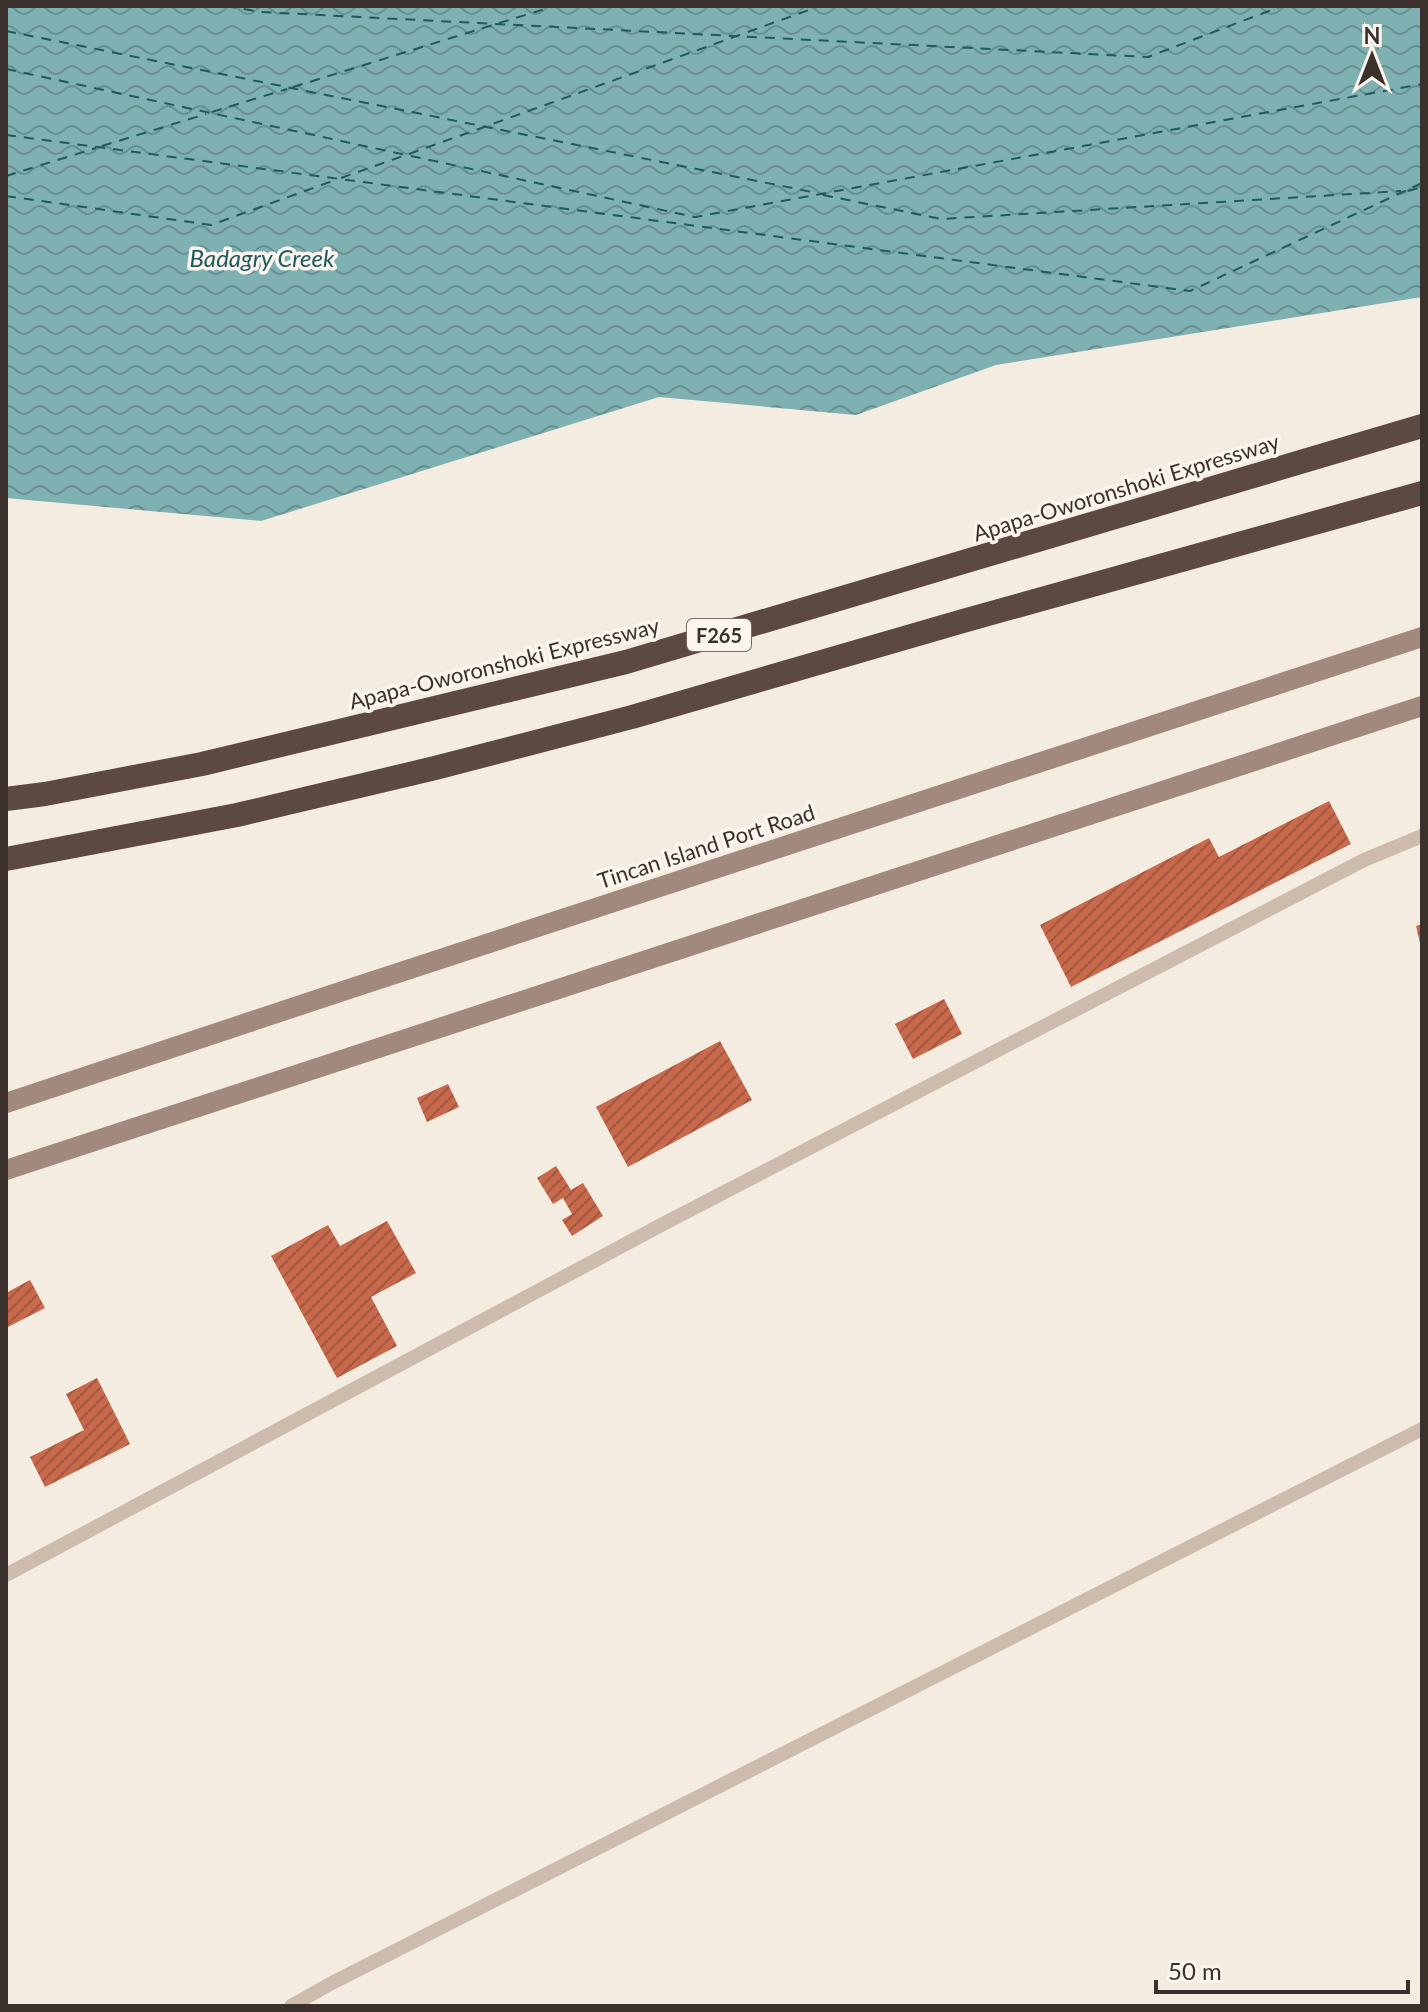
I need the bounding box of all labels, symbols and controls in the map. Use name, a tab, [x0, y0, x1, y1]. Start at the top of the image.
north arrow	[1332, 16, 1412, 96]
text: N	[1364, 22, 1380, 49]
water label: Badagry Creek	[190, 243, 335, 272]
street label: Apapa-Oworonshoki Expressway	[970, 427, 1283, 547]
street label: Apapa-Oworonshoki Expressway	[346, 611, 663, 715]
road number: F265	[687, 619, 751, 651]
street label: Tincan Island Port Road	[594, 798, 818, 894]
scale bar	[1156, 1944, 1408, 1994]
text: 50 m	[1168, 1956, 1222, 1985]

